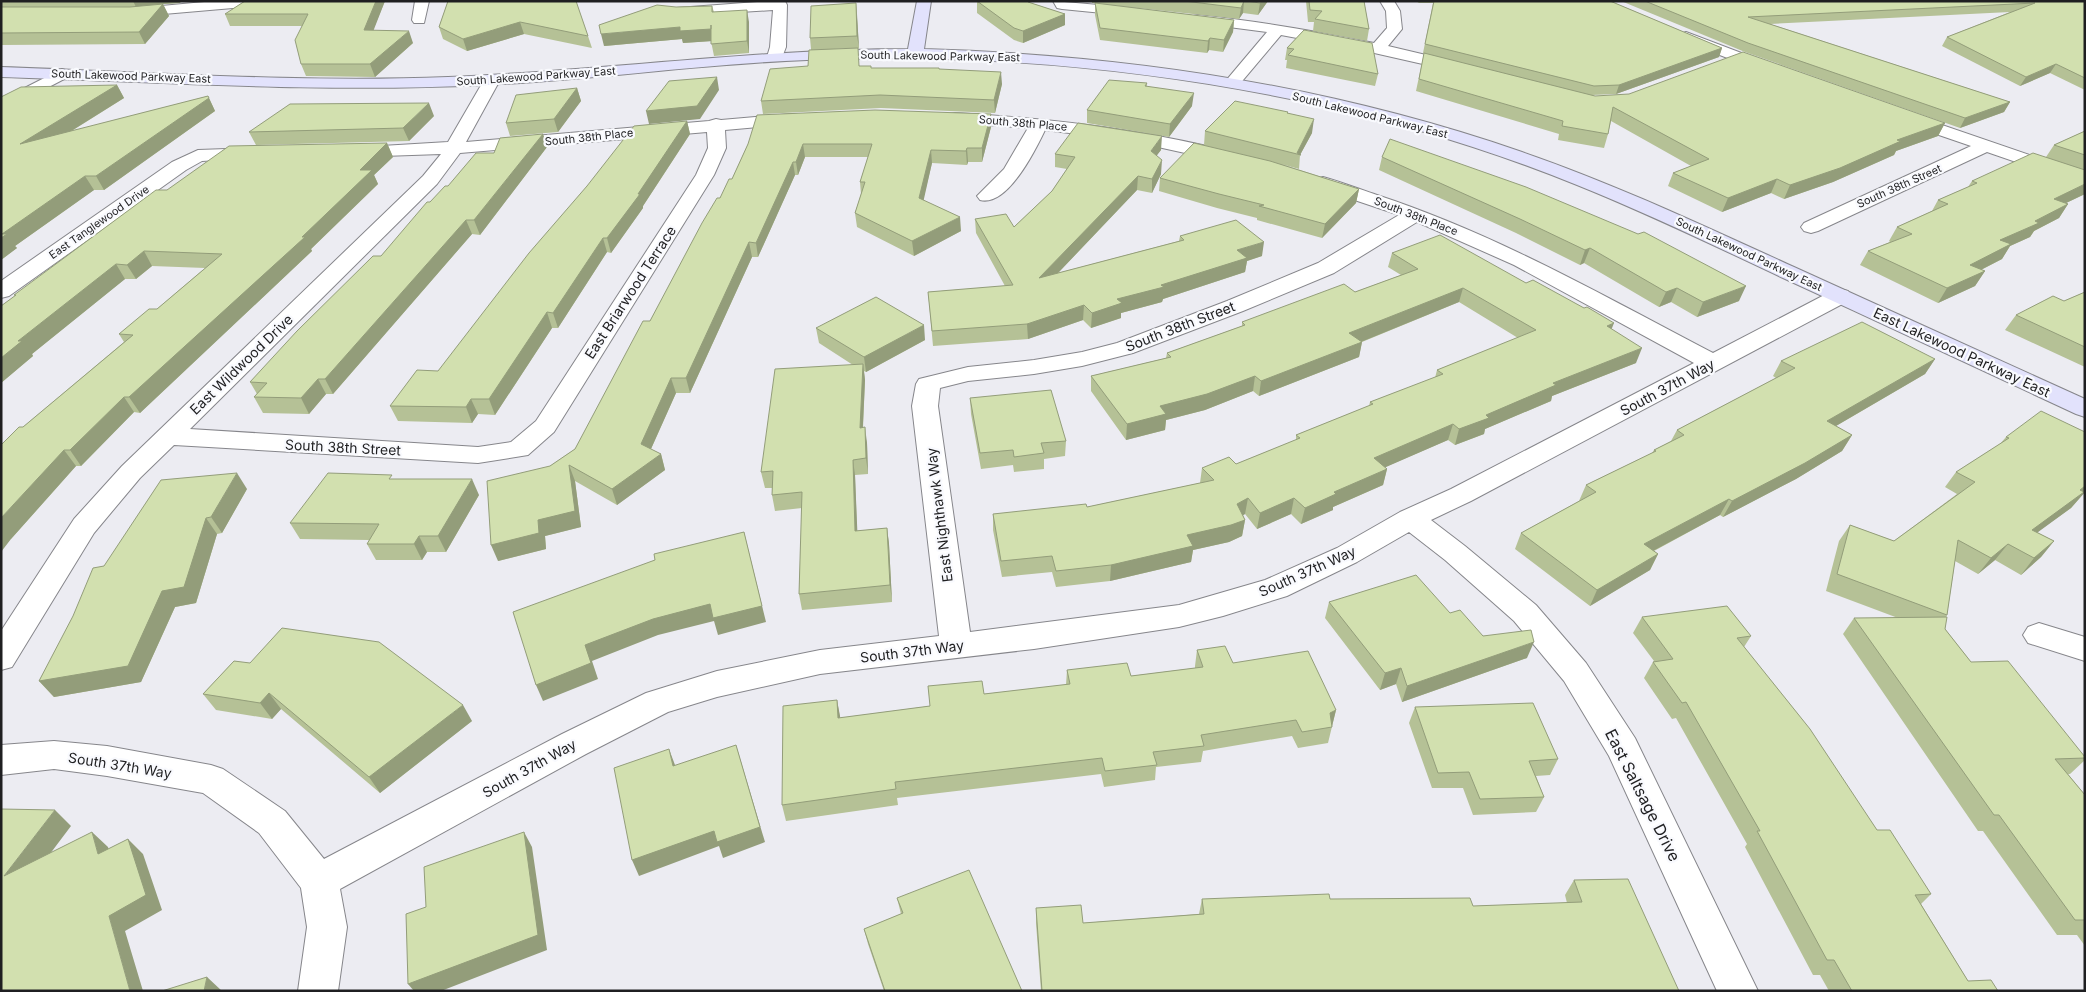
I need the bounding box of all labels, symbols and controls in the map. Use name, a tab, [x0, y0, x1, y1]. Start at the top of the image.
street label: South Lakewood Parkway East	[860, 48, 1020, 64]
street label: South Lakewood Parkway East	[456, 63, 616, 89]
street label: South Lakewood Parkway East	[51, 66, 211, 86]
street label: South Lakewood Parkway East	[1291, 89, 1450, 141]
street label: South 38th Place	[978, 112, 1068, 134]
street label: South 38th Place	[544, 125, 634, 149]
street label: South 38th Street	[1854, 161, 1944, 211]
street label: East Tanglewood Drive	[46, 182, 152, 262]
street label: South 38th Place	[1372, 194, 1460, 238]
street label: South Lakewood Parkway East	[1674, 214, 1825, 294]
street label: East Briarwood Terrace	[581, 222, 679, 362]
street label: South 38th Street	[1123, 297, 1238, 355]
street label: East Lakewood Parkway East	[1871, 304, 2053, 401]
street label: East Wildwood Drive	[186, 310, 296, 418]
street label: South 37th Way	[1617, 355, 1717, 419]
street label: South 38th Street	[285, 435, 402, 459]
street label: East Nighthawk Way	[922, 447, 956, 583]
street label: South 37th Way	[1256, 542, 1358, 600]
street label: South 37th Way	[859, 636, 965, 666]
street label: East Saltsage Drive	[1601, 725, 1685, 865]
street label: South 37th Way	[479, 735, 579, 801]
street label: South 37th Way	[67, 748, 173, 782]

